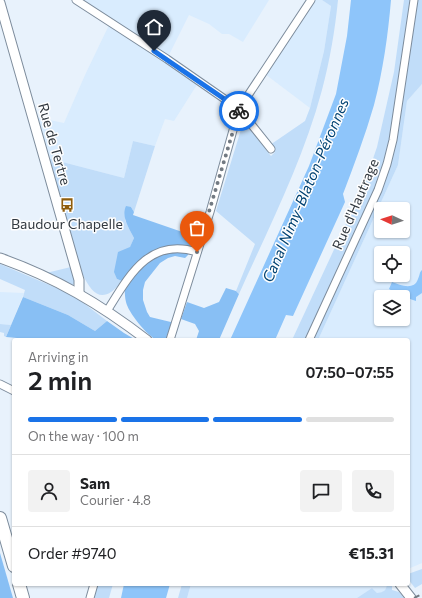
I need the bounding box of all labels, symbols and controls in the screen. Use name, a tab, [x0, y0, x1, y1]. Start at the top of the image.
pin	[137, 10, 171, 51]
icon: home	[143, 16, 165, 38]
courier	[219, 91, 259, 131]
water label: Canal Nimy-Blaton-Péronnes	[258, 95, 352, 285]
icon: bike	[228, 100, 250, 122]
street label: Rue de Tertre	[35, 101, 75, 187]
street label: Rue d'Hautrage	[328, 156, 382, 252]
bus stop icon: Baudour Chapelle	[59, 197, 75, 213]
north arrow	[374, 202, 410, 238]
map controls	[374, 202, 410, 326]
pin	[180, 211, 214, 252]
place label: Baudour Chapelle	[11, 215, 123, 232]
icon: bag	[186, 217, 208, 239]
button: locate	[374, 246, 410, 282]
button: layers	[374, 290, 410, 326]
text: Arriving in	[28, 349, 88, 365]
text: 07:50–07:55	[305, 363, 394, 381]
text: 2 min	[28, 364, 92, 395]
text: On the way · 100 m	[28, 428, 139, 444]
button: person	[28, 470, 70, 512]
button: chat	[300, 470, 342, 512]
button: phone	[352, 470, 394, 512]
text: Sam	[80, 474, 110, 492]
text: Courier · 4.8	[80, 492, 151, 508]
text: Order #9740	[28, 544, 117, 562]
text: €15.31	[349, 544, 394, 562]

